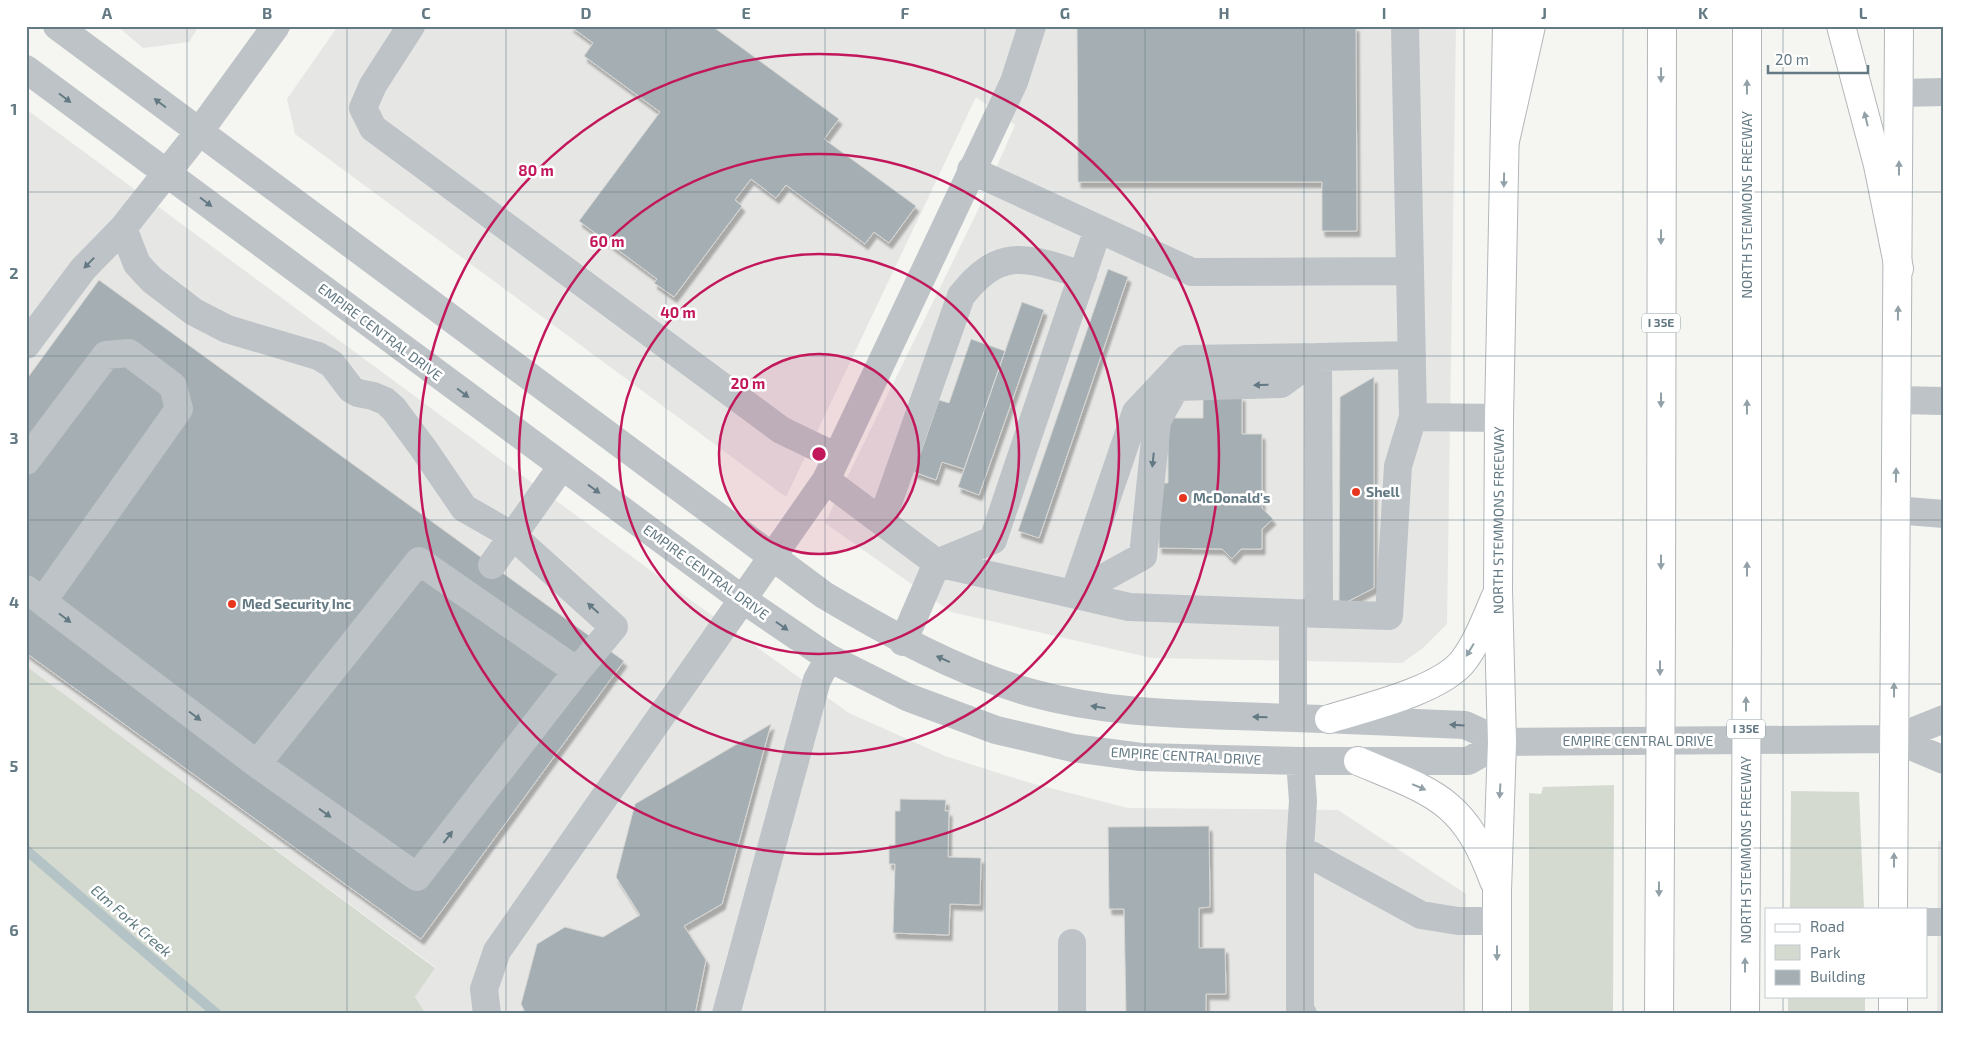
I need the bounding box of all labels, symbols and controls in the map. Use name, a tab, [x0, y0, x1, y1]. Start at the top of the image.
text: A	[102, 3, 113, 22]
text: B	[262, 3, 272, 22]
text: C	[421, 3, 431, 22]
text: D	[581, 3, 592, 22]
text: E	[741, 3, 751, 22]
text: F	[901, 3, 910, 22]
text: G	[1060, 3, 1070, 22]
text: H	[1218, 3, 1230, 22]
text: I	[1382, 3, 1386, 22]
text: J	[1541, 3, 1547, 22]
text: K	[1698, 3, 1709, 22]
text: L	[1859, 3, 1868, 22]
scale bar	[1768, 42, 1868, 74]
text: 20 m	[1775, 50, 1809, 68]
one-way arrow	[1657, 67, 1665, 83]
one-way arrow	[1743, 79, 1751, 95]
one-way arrow	[58, 93, 72, 103]
one-way arrow	[153, 98, 167, 108]
text: 1	[11, 99, 17, 118]
street label: NORTH STEMMONS FREEWAY	[1738, 111, 1755, 299]
one-way arrow	[1862, 111, 1870, 126]
one-way arrow	[1895, 159, 1903, 175]
text: 80 m	[518, 161, 554, 179]
one-way arrow	[1500, 172, 1508, 188]
one-way arrow	[199, 197, 213, 207]
one-way arrow	[1657, 230, 1665, 246]
text: 60 m	[590, 232, 624, 250]
one-way arrow	[83, 257, 95, 269]
text: 2	[9, 263, 19, 282]
street label: EMPIRE CENTRAL DRIVE	[315, 279, 446, 384]
text: 40 m	[660, 303, 696, 321]
one-way arrow	[1894, 305, 1902, 321]
road number: I 35E	[1642, 314, 1680, 332]
text: 20 m	[731, 374, 765, 392]
one-way arrow	[1252, 381, 1268, 389]
one-way arrow	[456, 388, 470, 398]
one-way arrow	[1657, 392, 1665, 408]
one-way arrow	[1743, 399, 1751, 415]
street label: NORTH STEMMONS FREEWAY	[1489, 426, 1507, 614]
text: 3	[9, 428, 19, 447]
centre of rings	[810, 445, 828, 463]
one-way arrow	[1149, 452, 1157, 468]
one-way arrow	[1892, 467, 1900, 483]
place label: Shell	[1366, 483, 1400, 500]
one-way arrow	[587, 484, 600, 495]
marker: Shell	[1350, 486, 1362, 498]
place label: McDonald's	[1193, 489, 1271, 506]
marker: McDonald's	[1177, 492, 1189, 504]
street label: EMPIRE CENTRAL DRIVE	[640, 520, 772, 623]
one-way arrow	[1657, 555, 1665, 571]
one-way arrow	[1743, 561, 1751, 577]
text: 4	[9, 592, 19, 611]
place label: Med Security Inc	[242, 595, 351, 612]
marker: Med Security Inc	[226, 598, 238, 610]
one-way arrow	[587, 602, 600, 613]
one-way arrow	[58, 613, 72, 623]
one-way arrow	[775, 621, 788, 631]
one-way arrow	[1466, 643, 1475, 656]
one-way arrow	[936, 655, 950, 663]
one-way arrow	[1656, 660, 1664, 676]
one-way arrow	[1890, 682, 1898, 698]
one-way arrow	[1742, 696, 1750, 712]
one-way arrow	[1090, 703, 1106, 711]
one-way arrow	[188, 711, 201, 722]
one-way arrow	[1252, 712, 1268, 720]
road number: I 35E	[1727, 720, 1765, 739]
one-way arrow	[1449, 721, 1465, 729]
street label: EMPIRE CENTRAL DRIVE	[1563, 732, 1714, 749]
street label: EMPIRE CENTRAL DRIVE	[1110, 743, 1262, 768]
text: 5	[10, 756, 19, 775]
street label: NORTH STEMMONS FREEWAY	[1737, 756, 1754, 944]
one-way arrow	[1412, 783, 1426, 791]
one-way arrow	[1496, 783, 1504, 799]
one-way arrow	[319, 808, 332, 818]
one-way arrow	[443, 830, 453, 844]
one-way arrow	[1890, 852, 1898, 868]
water label: Elm Fork Creek	[88, 880, 176, 960]
one-way arrow	[1655, 881, 1663, 897]
legend	[1765, 908, 1928, 998]
text: Road	[1810, 917, 1845, 935]
text: 6	[9, 920, 19, 939]
text: Park	[1810, 943, 1841, 961]
one-way arrow	[1493, 946, 1501, 962]
one-way arrow	[1741, 957, 1749, 973]
text: Building	[1810, 967, 1866, 985]

